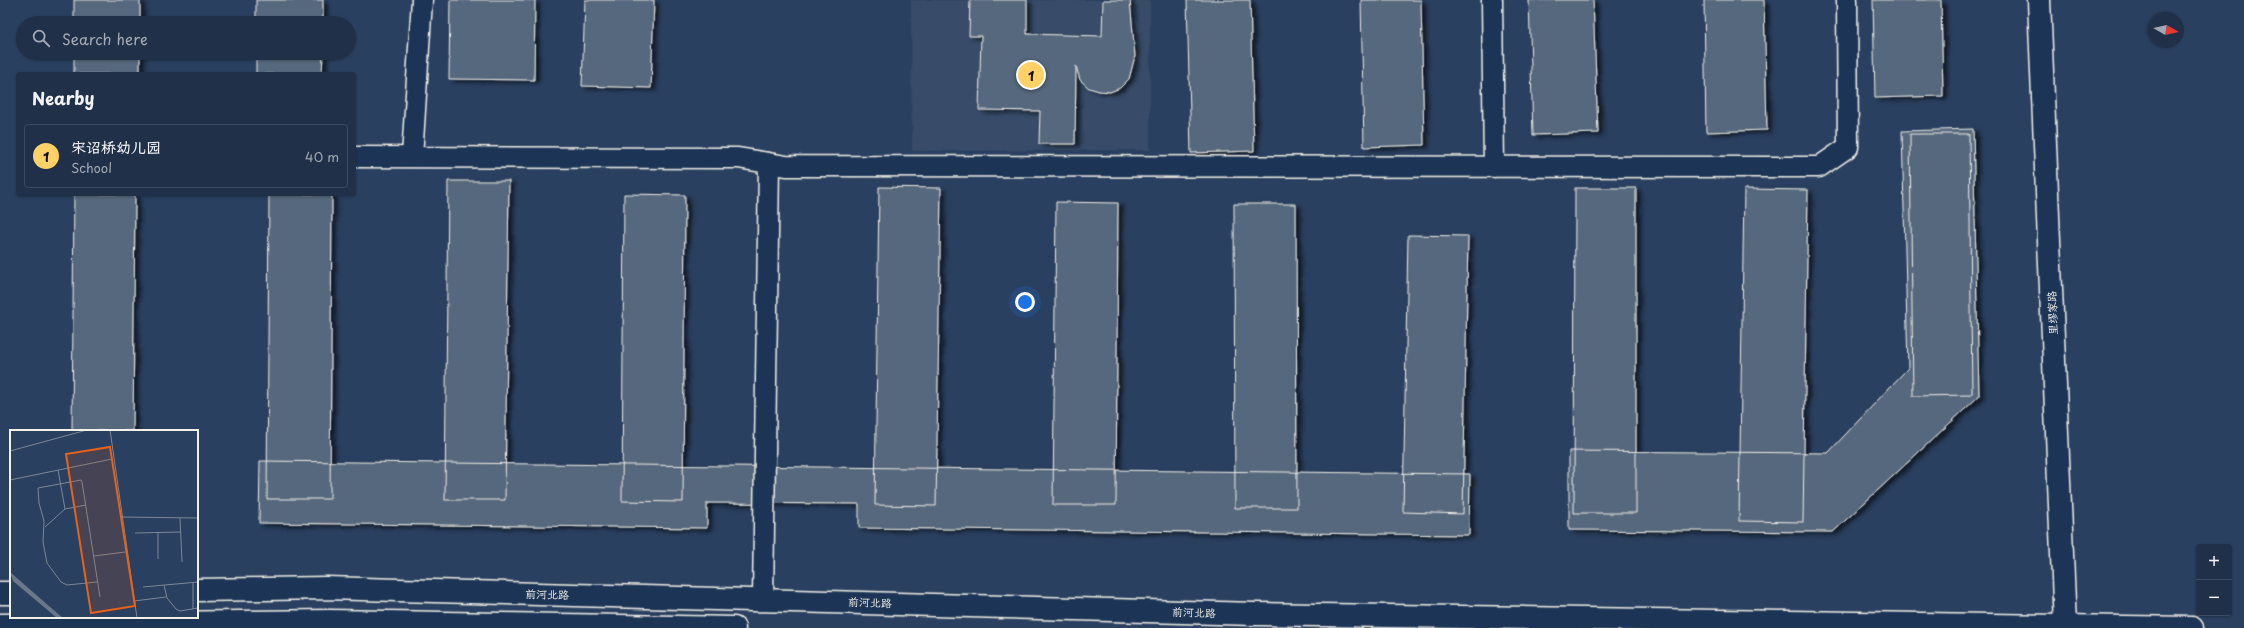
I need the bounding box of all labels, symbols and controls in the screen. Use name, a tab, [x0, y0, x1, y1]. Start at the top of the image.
north arrow	[2148, 12, 2184, 48]
search box	[16, 16, 356, 60]
icon: search	[30, 27, 52, 49]
text: Search here	[62, 27, 148, 50]
pin: 1	[1018, 60, 1044, 90]
text: Nearby	[32, 85, 94, 111]
text: 宋诏桥幼儿园	[71, 135, 161, 158]
text: 1	[43, 147, 49, 166]
text: 40 m	[305, 147, 339, 166]
text: School	[71, 158, 112, 177]
street label: 里缪家路	[2043, 291, 2061, 335]
your location	[1015, 292, 1035, 312]
inset map	[10, 430, 198, 618]
map controls	[2196, 544, 2232, 616]
button: +	[2196, 544, 2232, 580]
button: −	[2196, 580, 2232, 616]
street label: 前河北路	[525, 585, 569, 603]
street label: 前河北路	[848, 593, 892, 611]
street label: 前河北路	[1172, 603, 1216, 621]

